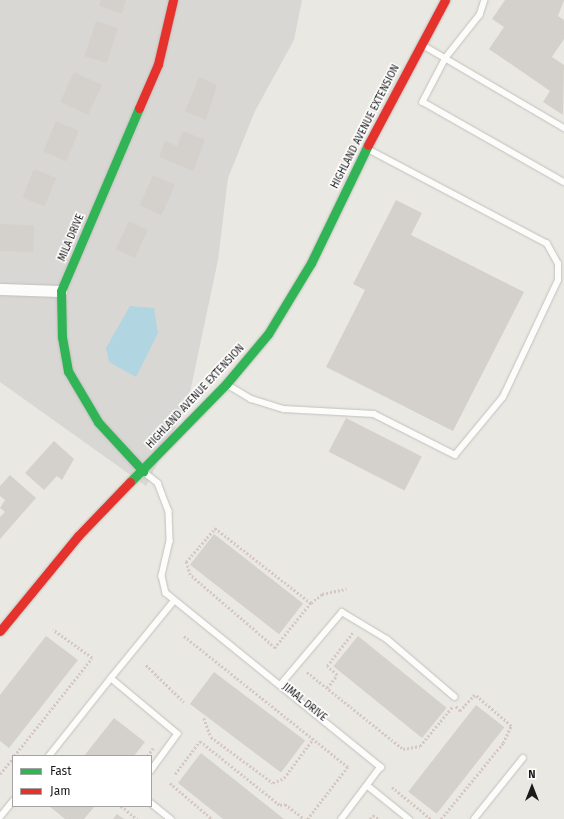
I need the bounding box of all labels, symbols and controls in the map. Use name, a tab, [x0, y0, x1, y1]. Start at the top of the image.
street label: HIGHLAND AVENUE EXTENSION	[329, 63, 403, 191]
street label: MILA DRIVE	[57, 212, 87, 264]
street label: HIGHLAND AVENUE EXTENSION	[145, 343, 247, 451]
street label: JIMAL DRIVE	[279, 682, 329, 724]
legend	[12, 755, 152, 807]
text: Fast	[50, 764, 72, 778]
north arrow	[512, 767, 552, 807]
text: N	[528, 768, 536, 781]
text: Jam	[50, 784, 70, 798]

